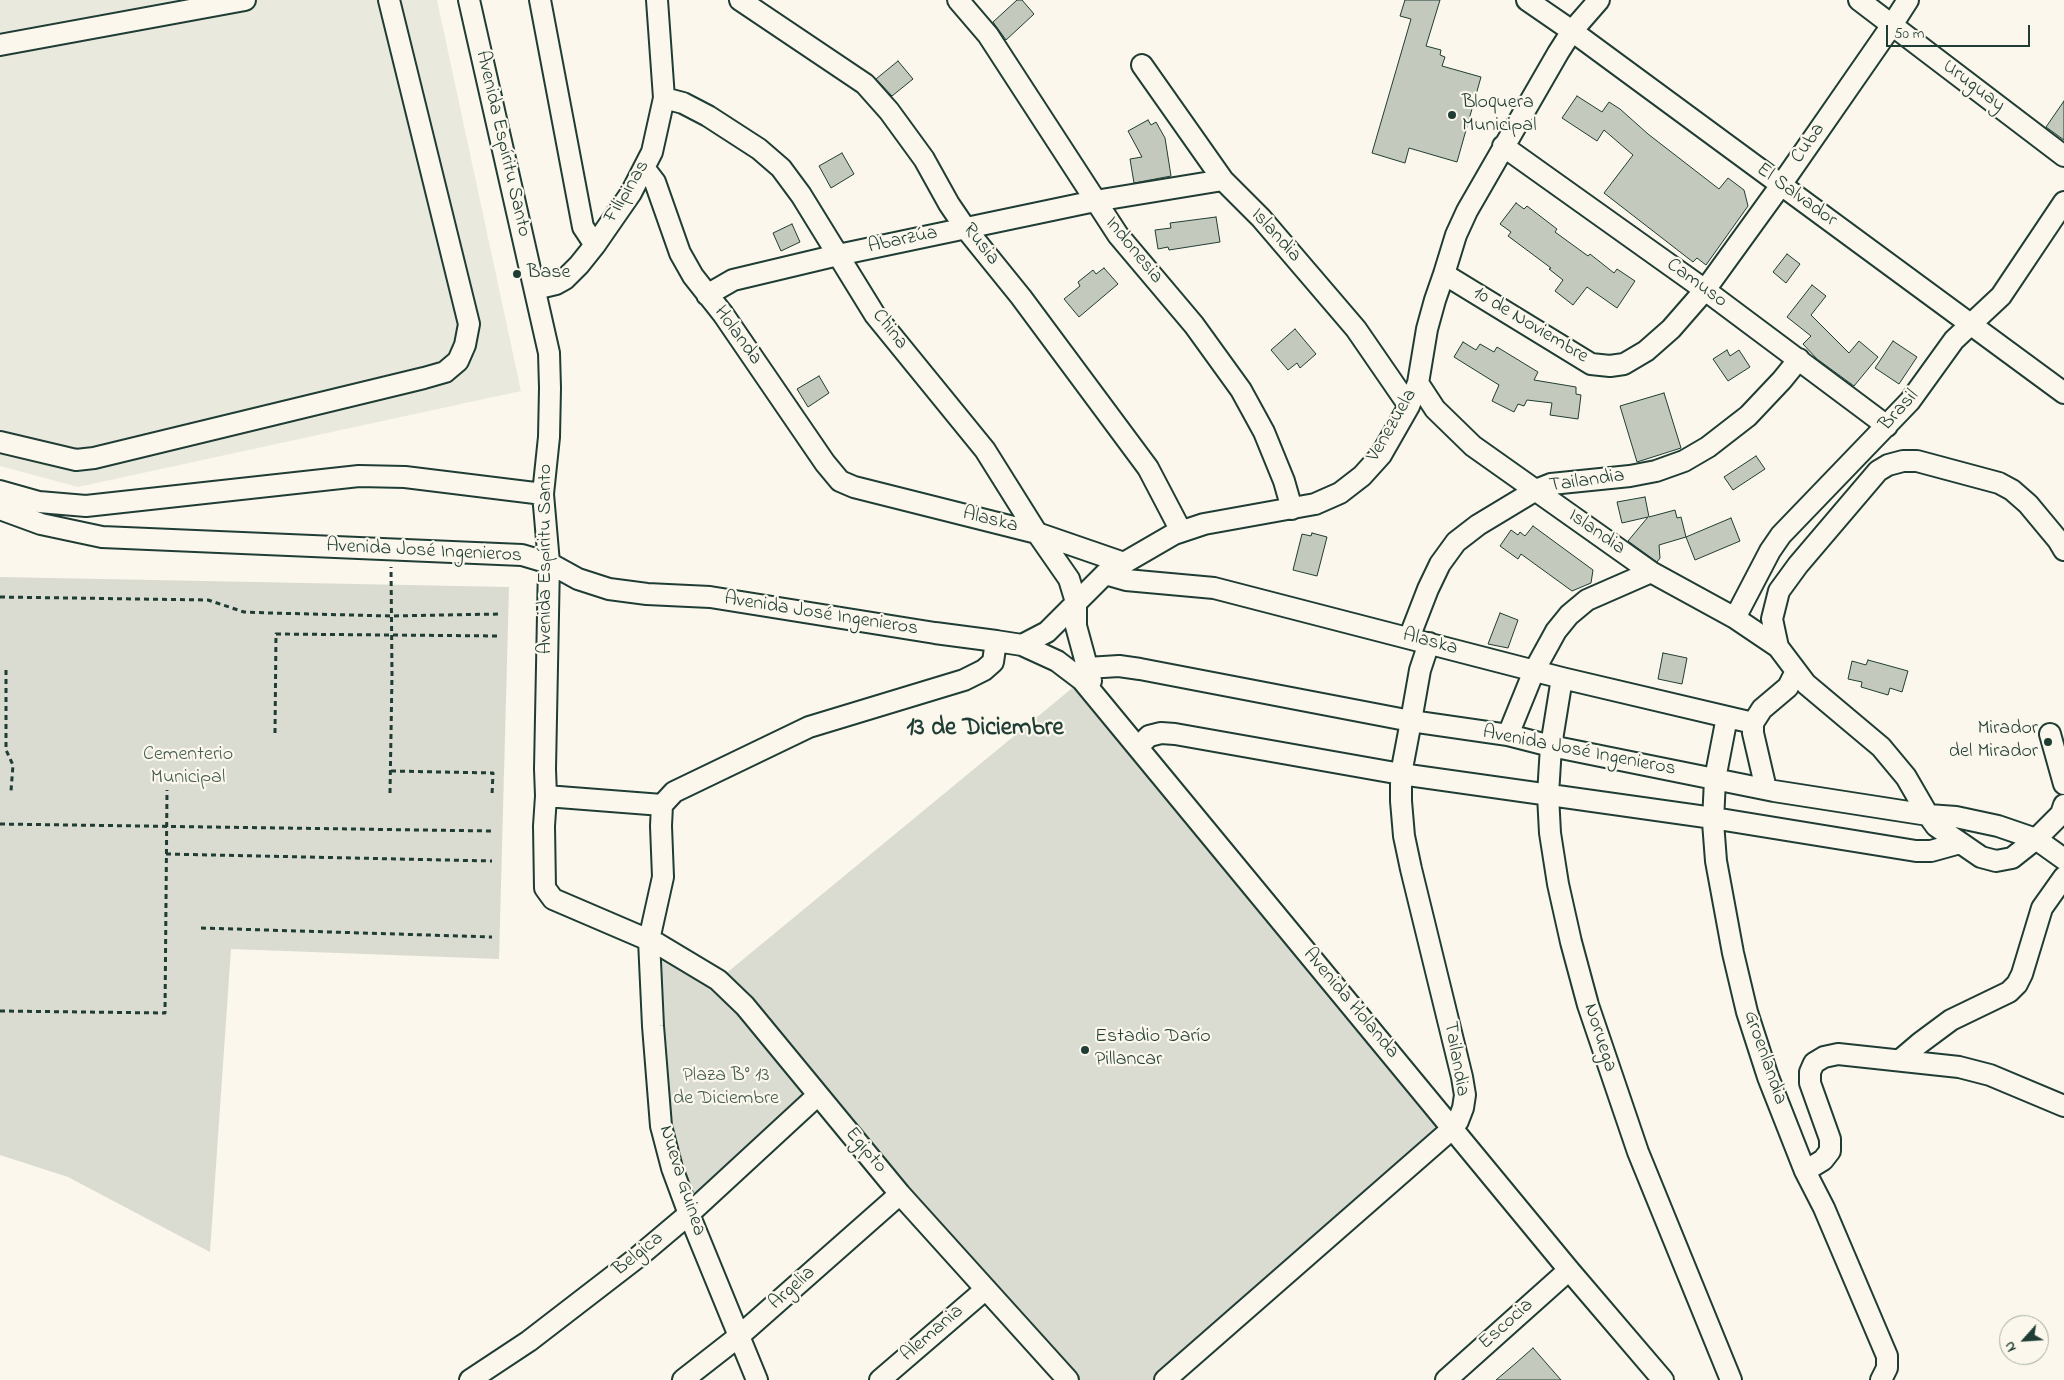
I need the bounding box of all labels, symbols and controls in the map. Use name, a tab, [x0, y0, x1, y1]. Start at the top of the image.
scale bar	[1889, 15, 2033, 47]
text: 50 m	[1894, 23, 1924, 45]
street label: Avenida Espíritu Santo	[469, 49, 535, 239]
street label: Uruguay	[1937, 56, 2009, 118]
place label: Bloquera Municipal	[1462, 92, 1536, 139]
marker: Bloquera Municipal	[1446, 109, 1458, 121]
street label: Cuba	[1787, 119, 1831, 169]
street label: Filipinas	[600, 156, 656, 228]
street label: El Salvador	[1751, 159, 1841, 233]
street label: Islandia	[1244, 204, 1306, 268]
street label: Indonesia	[1099, 213, 1167, 289]
street label: Rusia	[956, 219, 1004, 271]
street label: Abarzúa	[866, 222, 940, 260]
street label: Camuso	[1661, 254, 1731, 314]
place label: Base	[527, 262, 570, 286]
marker: Base	[511, 268, 523, 280]
street label: 10 de Noviembre	[1468, 282, 1592, 370]
street label: Holanda	[707, 302, 767, 370]
street label: China	[866, 305, 912, 355]
street label: Venezuela	[1363, 385, 1423, 467]
street label: Brasil	[1875, 385, 1925, 437]
street label: Avenida Espíritu Santo	[535, 464, 559, 654]
street label: Tailandia	[1548, 465, 1626, 499]
street label: Alaska	[960, 503, 1020, 539]
street label: Islandia	[1563, 505, 1629, 561]
street label: Avenida José Ingenieros	[325, 535, 523, 569]
street label: Avenida José Ingenieros	[722, 588, 920, 642]
street label: Alaska	[1400, 624, 1460, 662]
district label: 13 de Diciembre	[906, 715, 1064, 745]
place label: Mirador del Mirador	[1949, 718, 2038, 765]
street label: Avenida José Ingenieros	[1480, 722, 1678, 782]
marker: Mirador del Mirador	[2042, 736, 2054, 748]
park label: Cementerio Municipal	[143, 744, 233, 791]
street label: Avenida Holanda	[1297, 944, 1403, 1064]
street label: Noruega	[1577, 1001, 1621, 1075]
street label: Groenlandia	[1737, 1008, 1791, 1108]
street label: Tailandia	[1437, 1020, 1473, 1098]
place label: Estadio Darío Pillancar	[1095, 1026, 1211, 1073]
marker: Estadio Darío Pillancar	[1079, 1044, 1091, 1056]
park label: Plaza B° 13 de Diciembre	[673, 1065, 779, 1112]
street label: Nueva Guinea	[652, 1123, 710, 1239]
street label: Egipto	[839, 1123, 891, 1179]
street label: Belgica	[609, 1227, 669, 1283]
street label: Argelia	[765, 1262, 821, 1316]
street label: Escocia	[1475, 1294, 1539, 1356]
street label: Alemania	[897, 1300, 969, 1368]
north arrow	[1999, 1315, 2049, 1365]
text: N	[1999, 1338, 2022, 1355]

